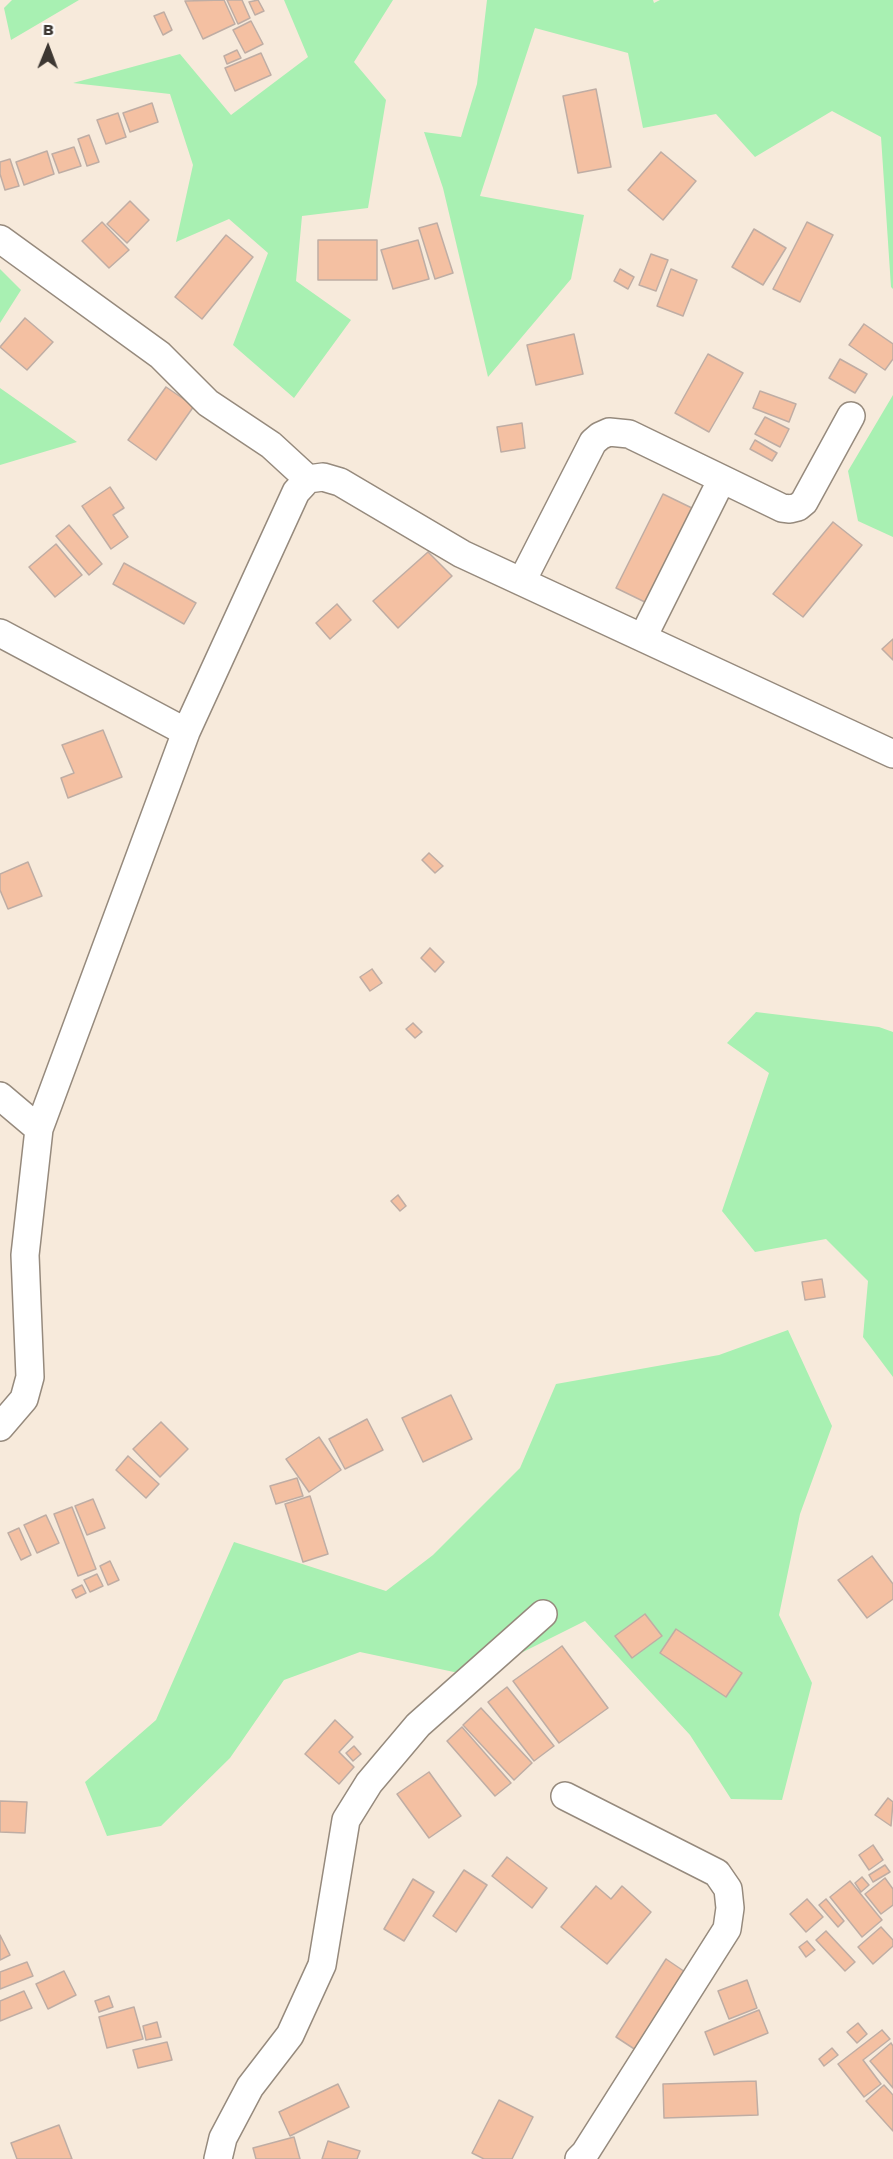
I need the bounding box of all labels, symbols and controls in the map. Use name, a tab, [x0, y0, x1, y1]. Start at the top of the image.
north arrow	[18, 18, 78, 78]
text: B	[43, 20, 54, 39]

